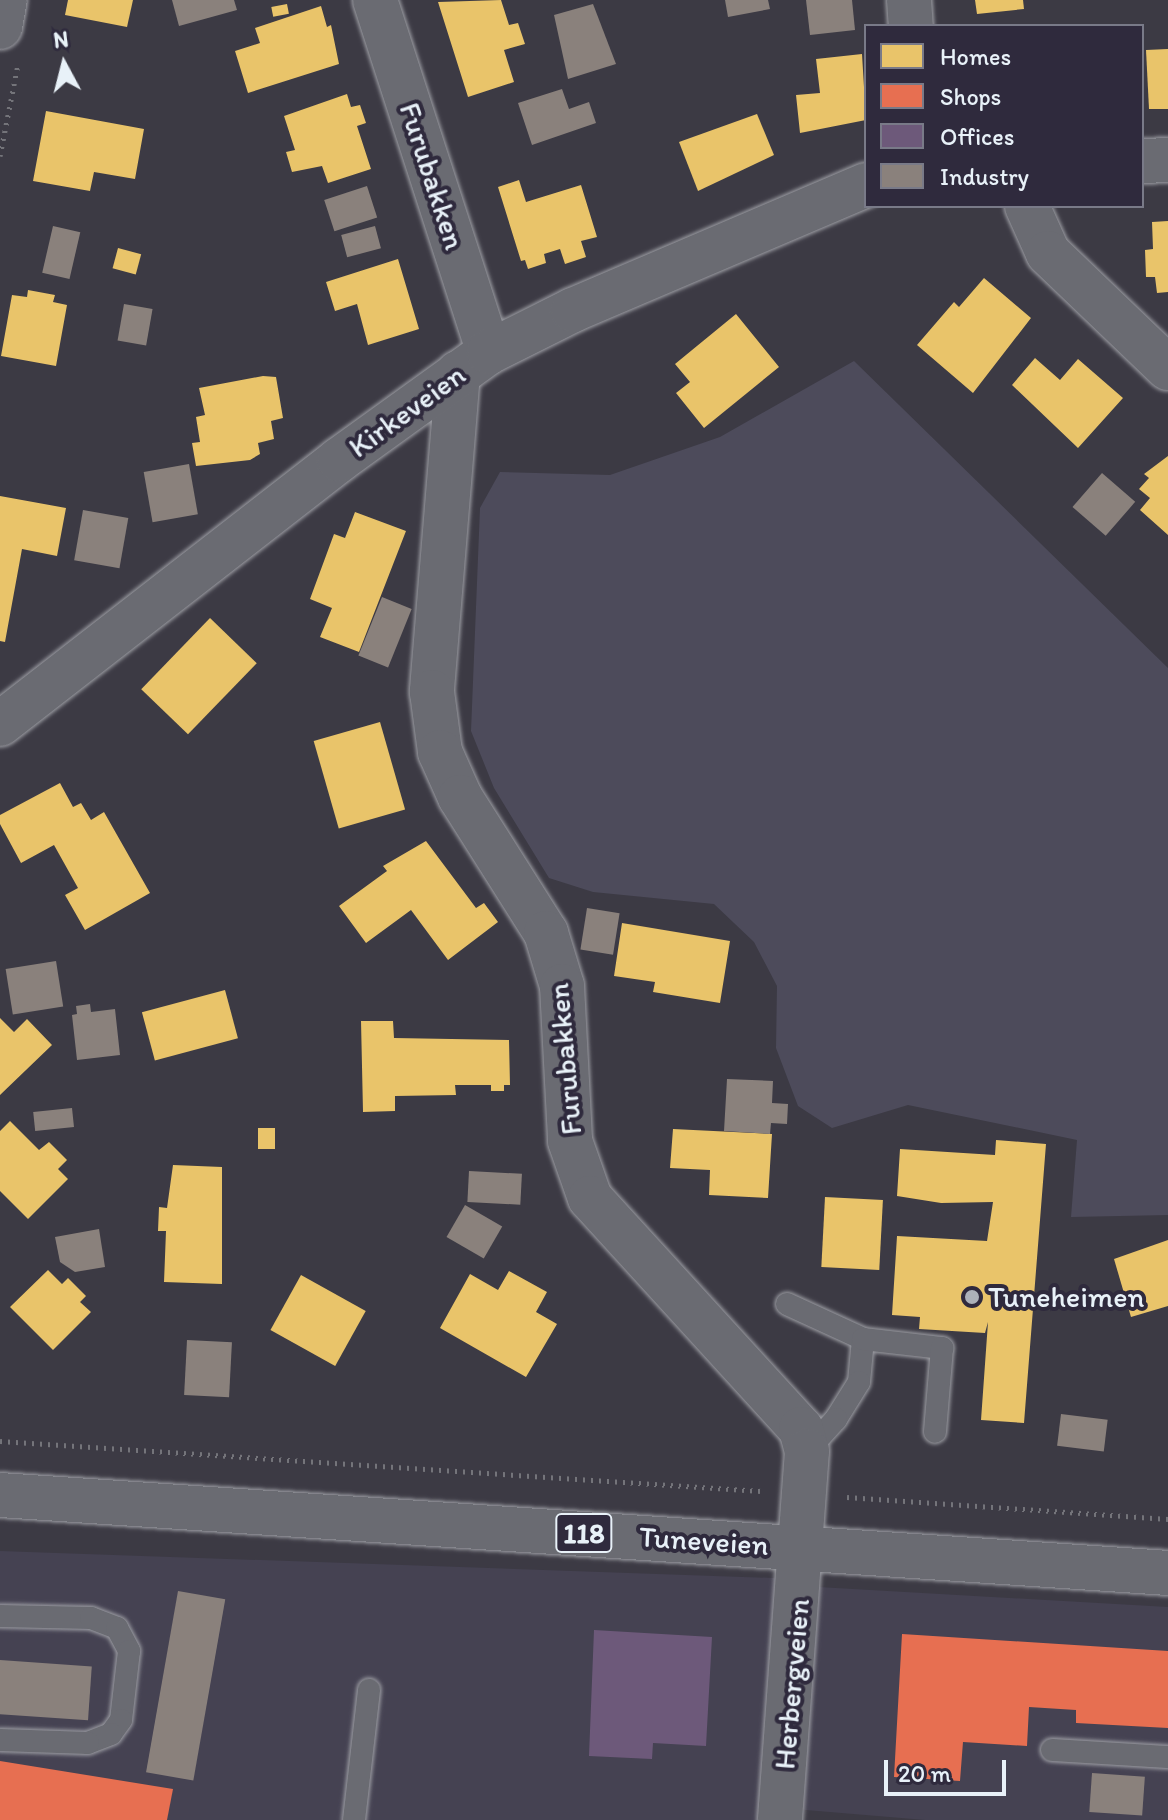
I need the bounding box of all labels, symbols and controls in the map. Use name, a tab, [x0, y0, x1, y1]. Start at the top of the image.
north arrow	[24, 24, 104, 104]
legend	[864, 24, 1144, 208]
text: N	[52, 25, 70, 54]
text: Homes	[940, 42, 1011, 71]
text: Shops	[940, 82, 1001, 111]
street label: Furubakken	[391, 98, 473, 254]
text: Offices	[940, 122, 1014, 151]
text: Industry	[940, 162, 1029, 191]
street label: Kirkeveien	[342, 357, 472, 465]
street label: Furubakken	[540, 982, 590, 1136]
place label: Tuneheimen	[988, 1279, 1144, 1315]
marker: Tuneheimen	[963, 1288, 981, 1306]
road number: 118	[554, 1509, 614, 1557]
street label: Tuneveien	[638, 1519, 770, 1563]
street label: Herbergveien	[767, 1597, 817, 1771]
scale bar	[888, 1744, 1010, 1794]
text: 20 m	[898, 1759, 951, 1788]

